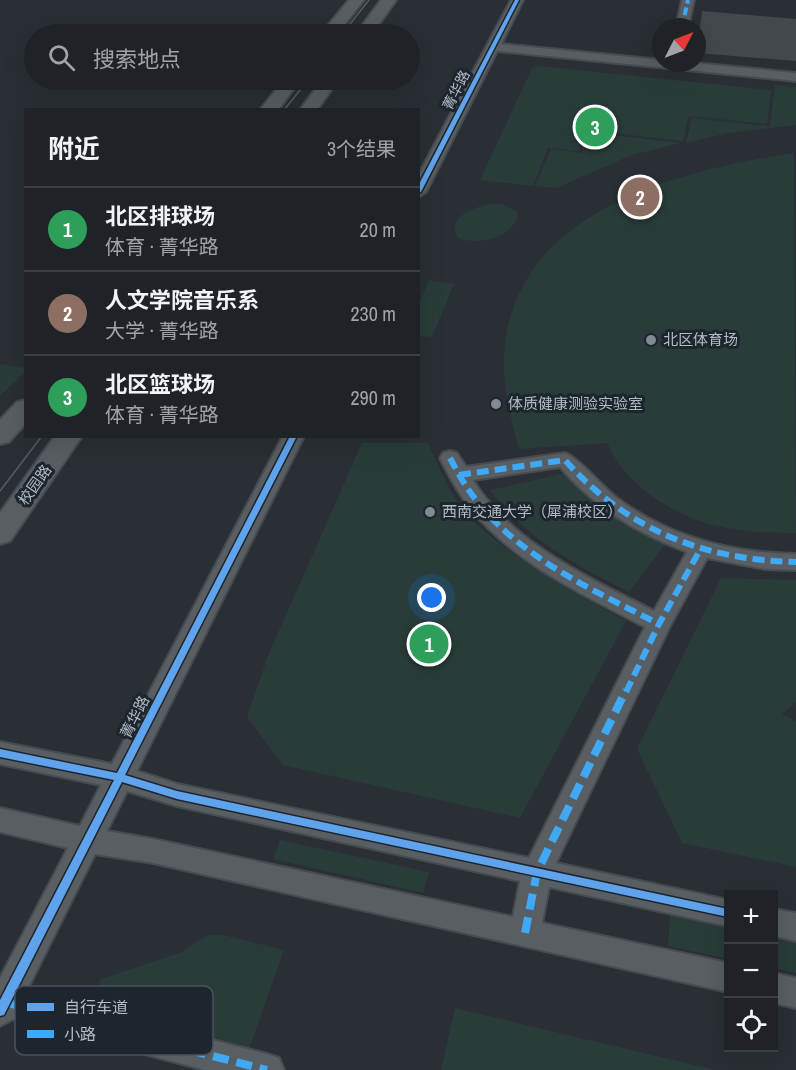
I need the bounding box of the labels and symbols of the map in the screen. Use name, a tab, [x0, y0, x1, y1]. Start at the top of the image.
north arrow	[652, 18, 706, 72]
street label: 菁华路	[438, 67, 474, 113]
pin: 3	[576, 104, 614, 150]
pin: 2	[620, 174, 660, 220]
place label: 北区体育场	[663, 329, 738, 350]
marker: 北区体育场	[644, 333, 658, 347]
place label: 体质健康测验实验室	[508, 393, 643, 414]
marker: 体质健康测验实验室	[489, 397, 503, 411]
street label: 校园路	[13, 460, 56, 509]
place label: 西南交通大学（犀浦校区）	[442, 501, 622, 522]
marker: 西南交通大学（犀浦校区）	[423, 505, 437, 519]
your location	[417, 583, 446, 612]
pin: 1	[410, 622, 448, 666]
street label: 菁华路	[115, 692, 154, 742]
legend	[15, 986, 213, 1055]
text: 自行车道	[64, 996, 128, 1018]
text: 小路	[64, 1023, 96, 1045]

